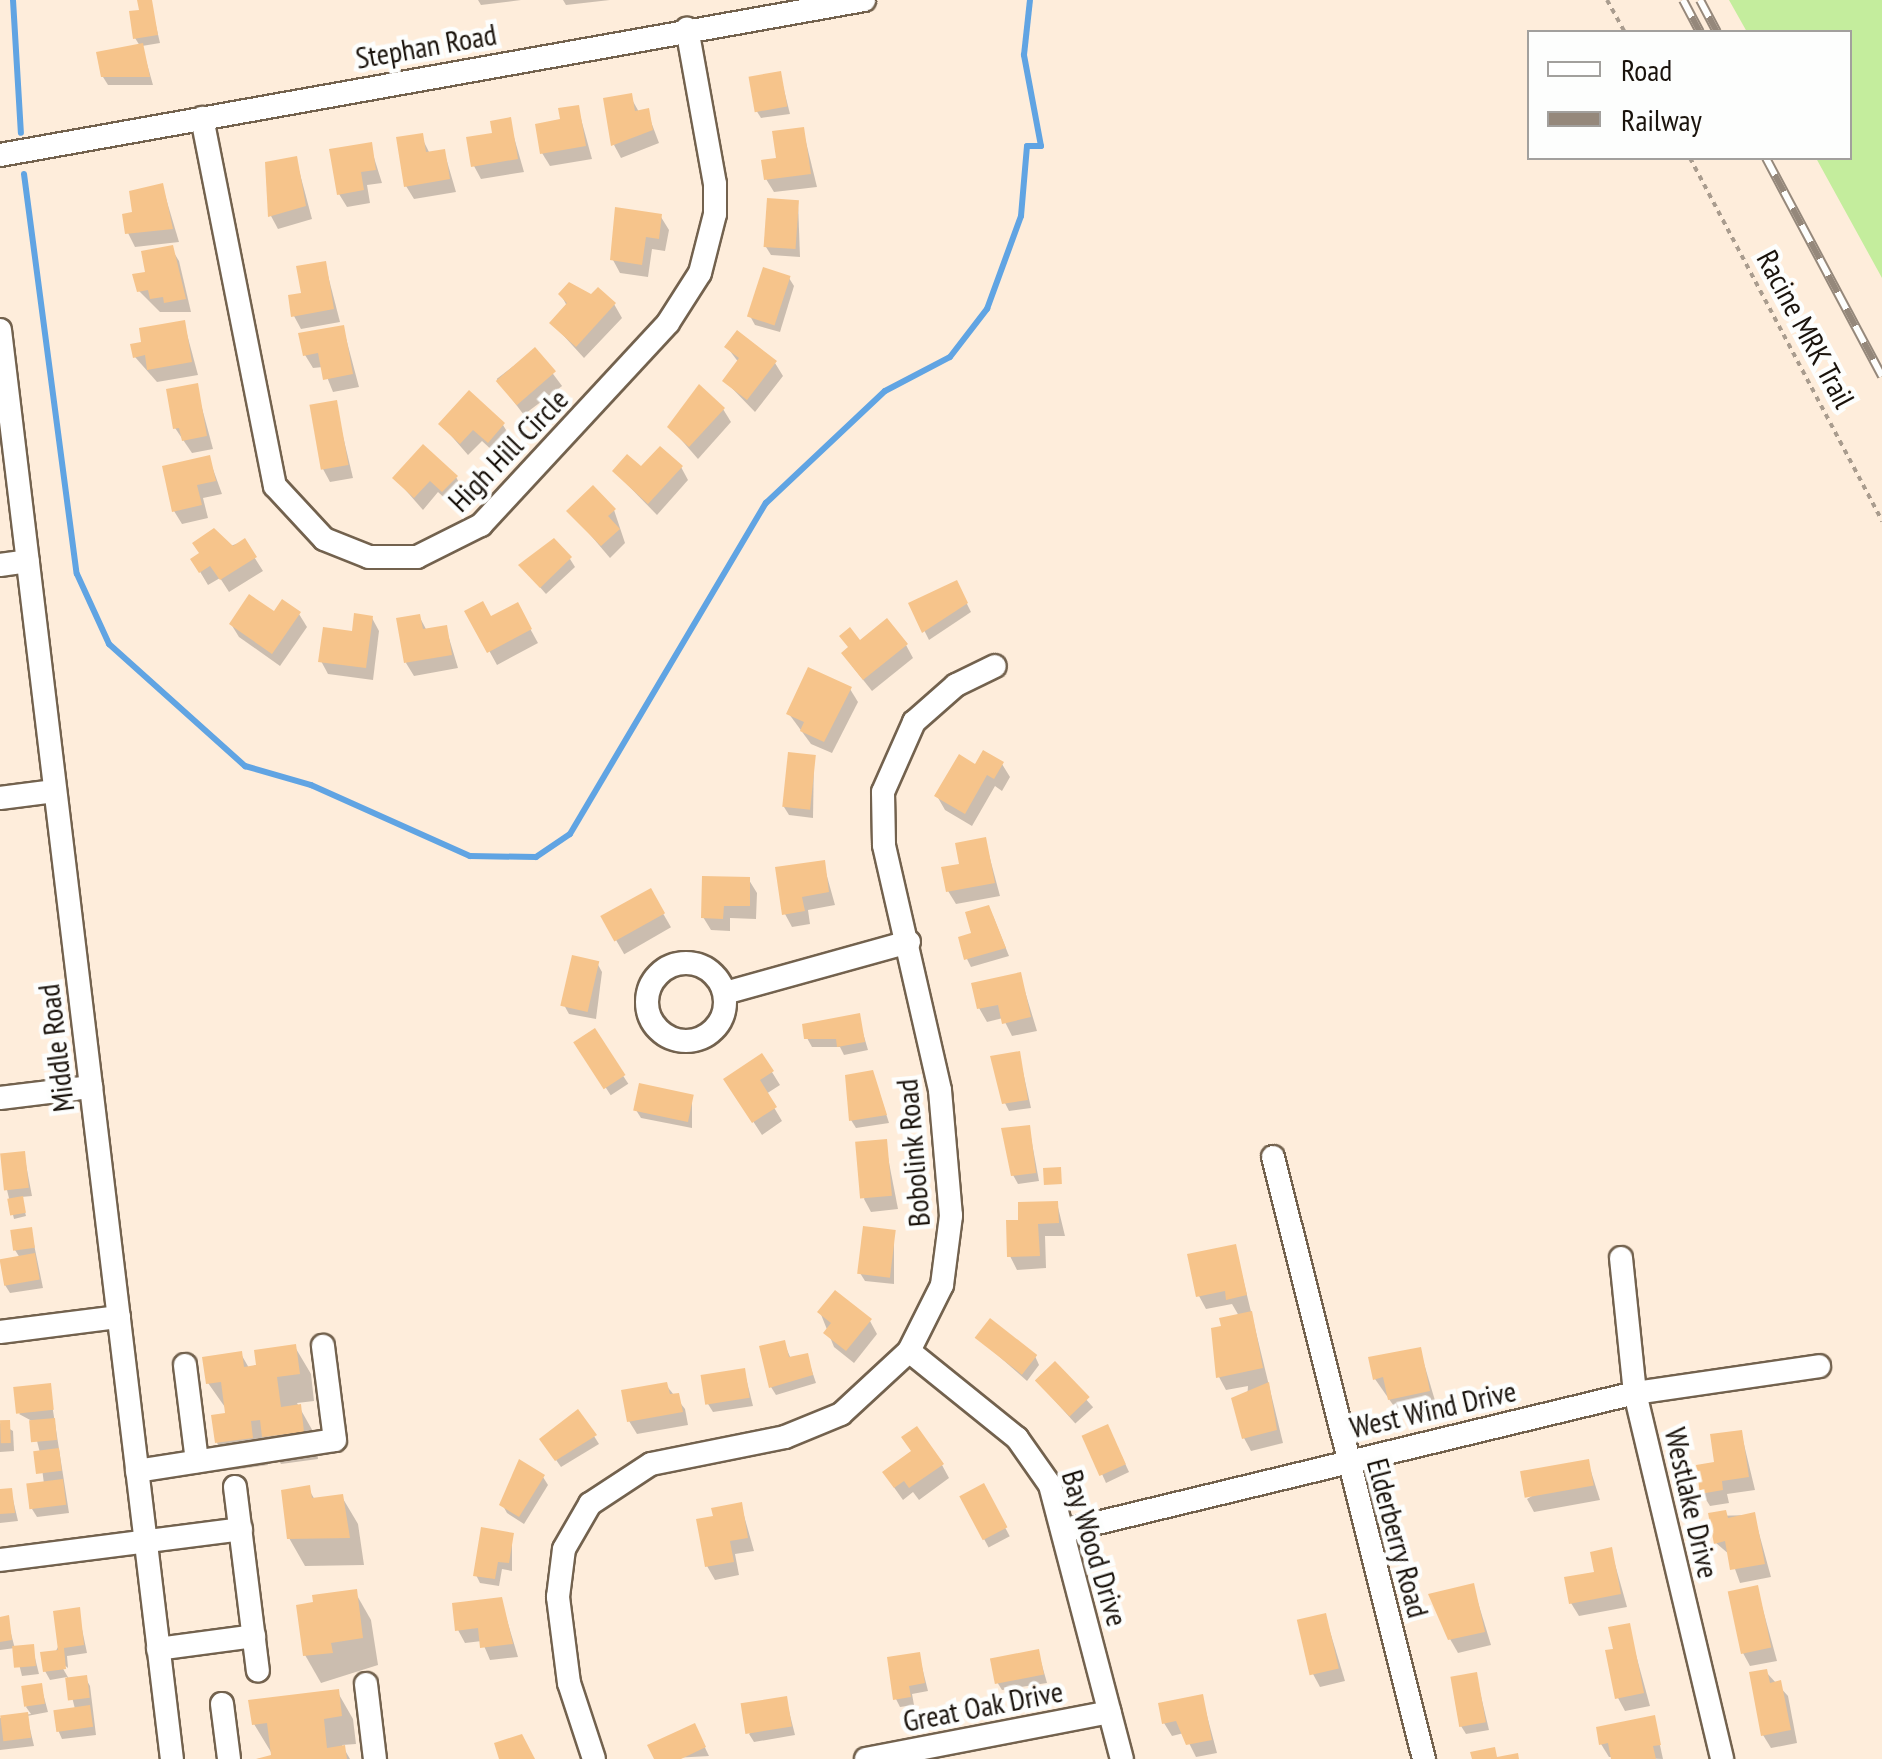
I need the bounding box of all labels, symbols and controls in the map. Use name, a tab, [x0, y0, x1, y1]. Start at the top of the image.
street label: Stephan Road	[353, 16, 499, 76]
legend	[1527, 30, 1852, 160]
text: Road	[1621, 50, 1672, 89]
text: Railway	[1621, 100, 1702, 139]
street label: Racine MRK Trail	[1749, 243, 1863, 415]
street label: High Hill Circle	[441, 381, 575, 519]
street label: Middle Road	[30, 982, 82, 1114]
street label: Bobolink Road	[889, 1077, 937, 1229]
street label: West Wind Drive	[1346, 1372, 1520, 1446]
street label: Westlake Drive	[1657, 1424, 1727, 1582]
street label: Elderberry Road	[1359, 1454, 1437, 1622]
street label: Bay Wood Drive	[1054, 1465, 1136, 1631]
street label: Great Oak Drive	[900, 1673, 1066, 1739]

